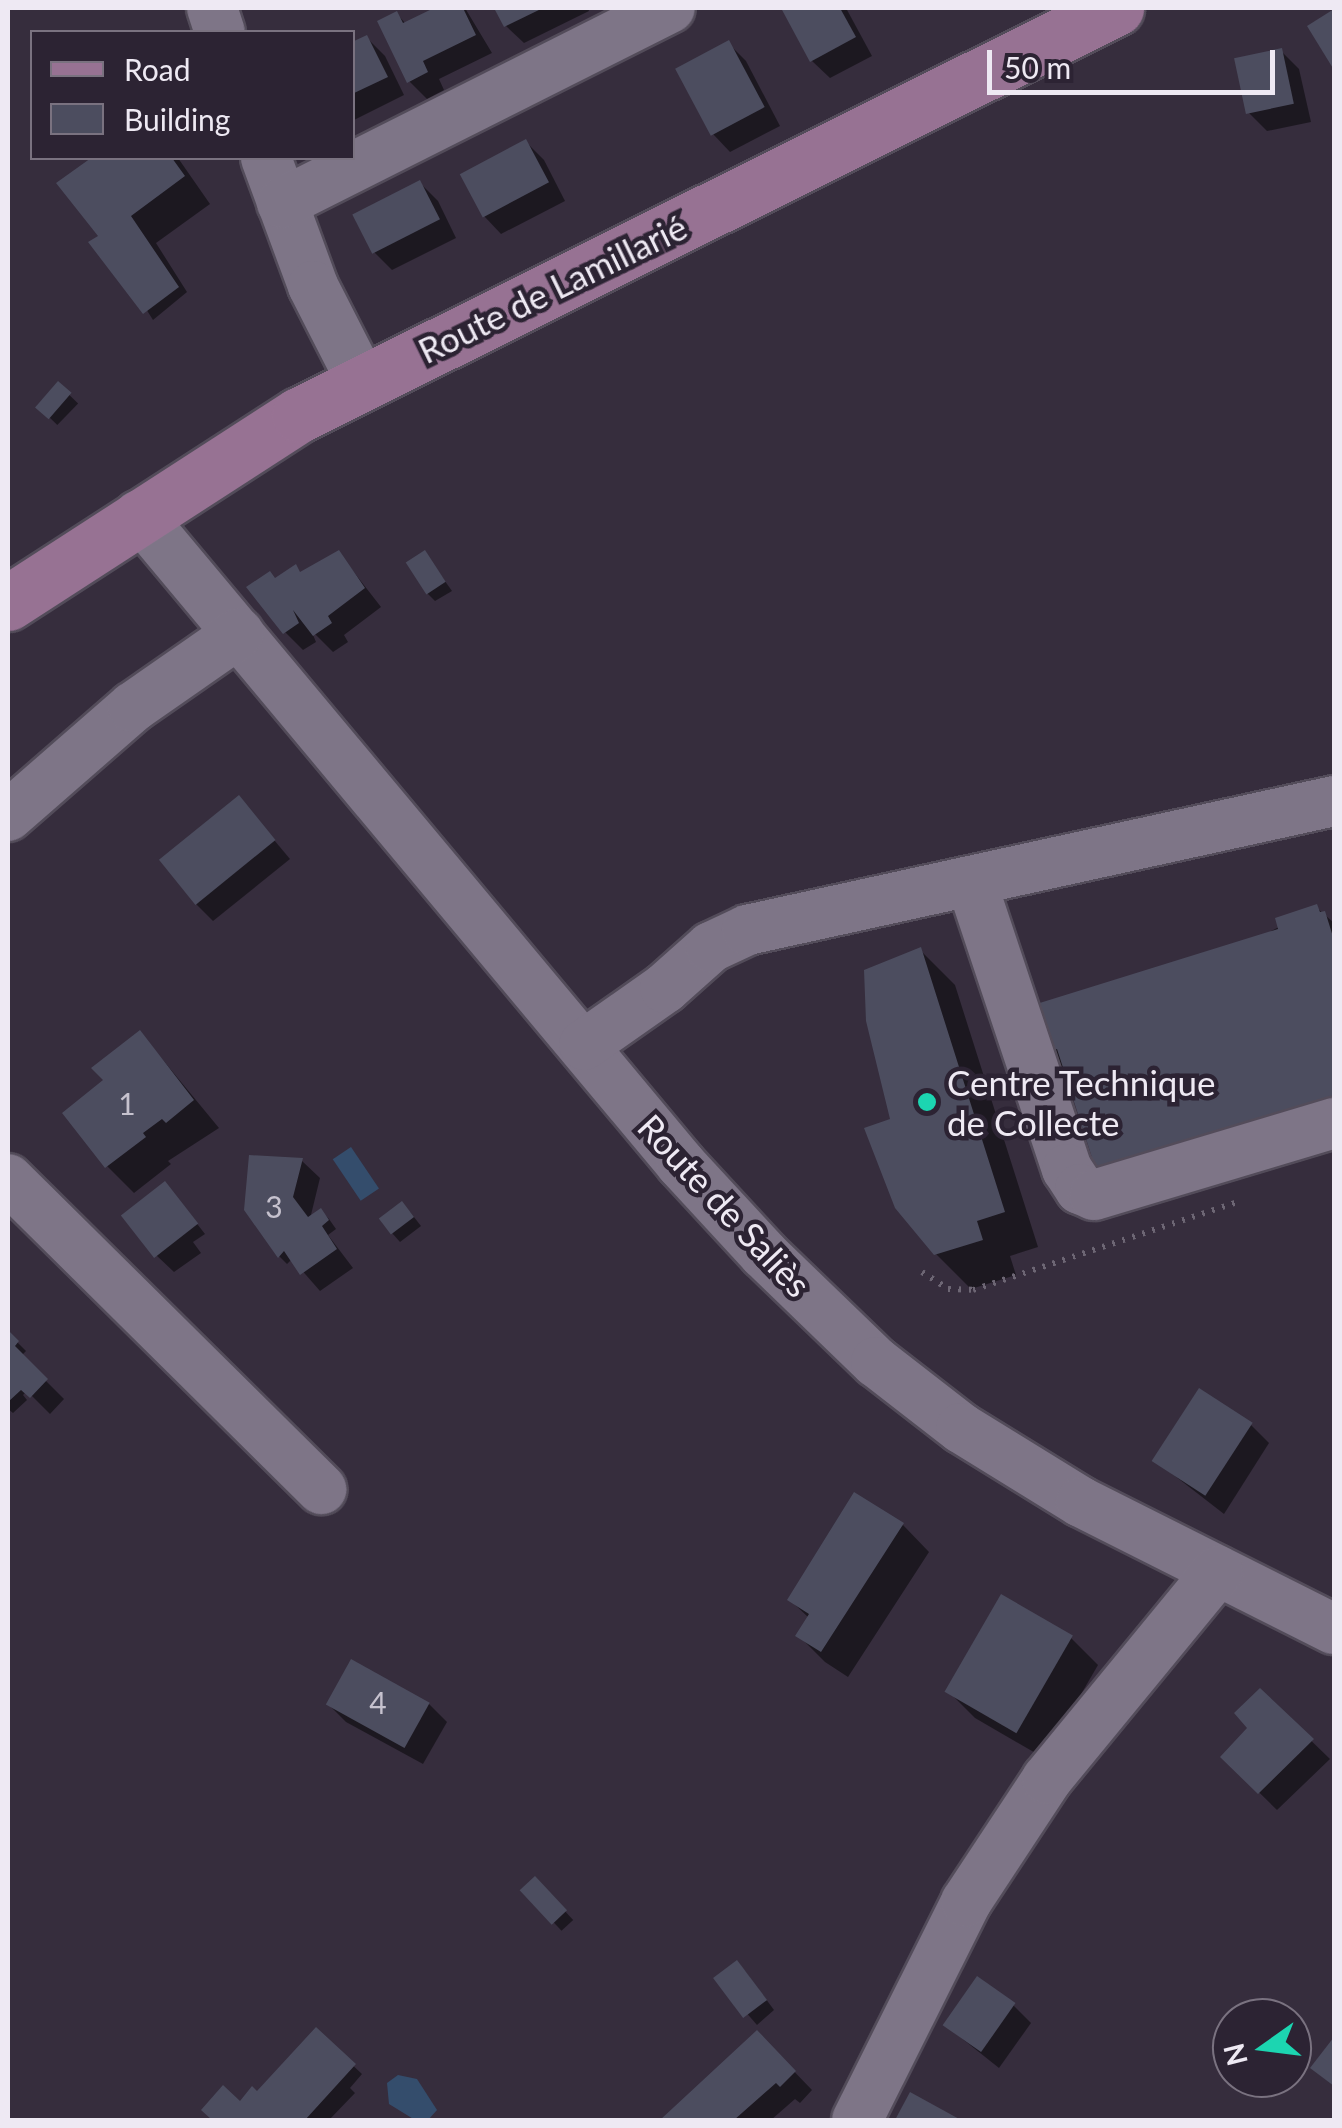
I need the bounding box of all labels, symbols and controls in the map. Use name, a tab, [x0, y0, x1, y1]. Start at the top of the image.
legend	[30, 30, 355, 160]
scale bar	[992, 30, 1280, 92]
text: 50 m	[1004, 49, 1071, 85]
text: Road	[124, 51, 191, 87]
text: Building	[124, 101, 230, 137]
street label: Route de Lamillarié	[411, 205, 693, 371]
place label: Centre Technique de Collecte	[947, 1061, 1216, 1143]
house number: 1	[118, 1085, 136, 1121]
marker: Centre Technique de Collecte	[916, 1091, 938, 1113]
street label: Route de Saliès	[630, 1105, 820, 1305]
house number: 3	[265, 1188, 283, 1224]
house number: 4	[369, 1684, 387, 1720]
north arrow	[1212, 1998, 1312, 2098]
text: N	[1216, 2040, 1254, 2069]

